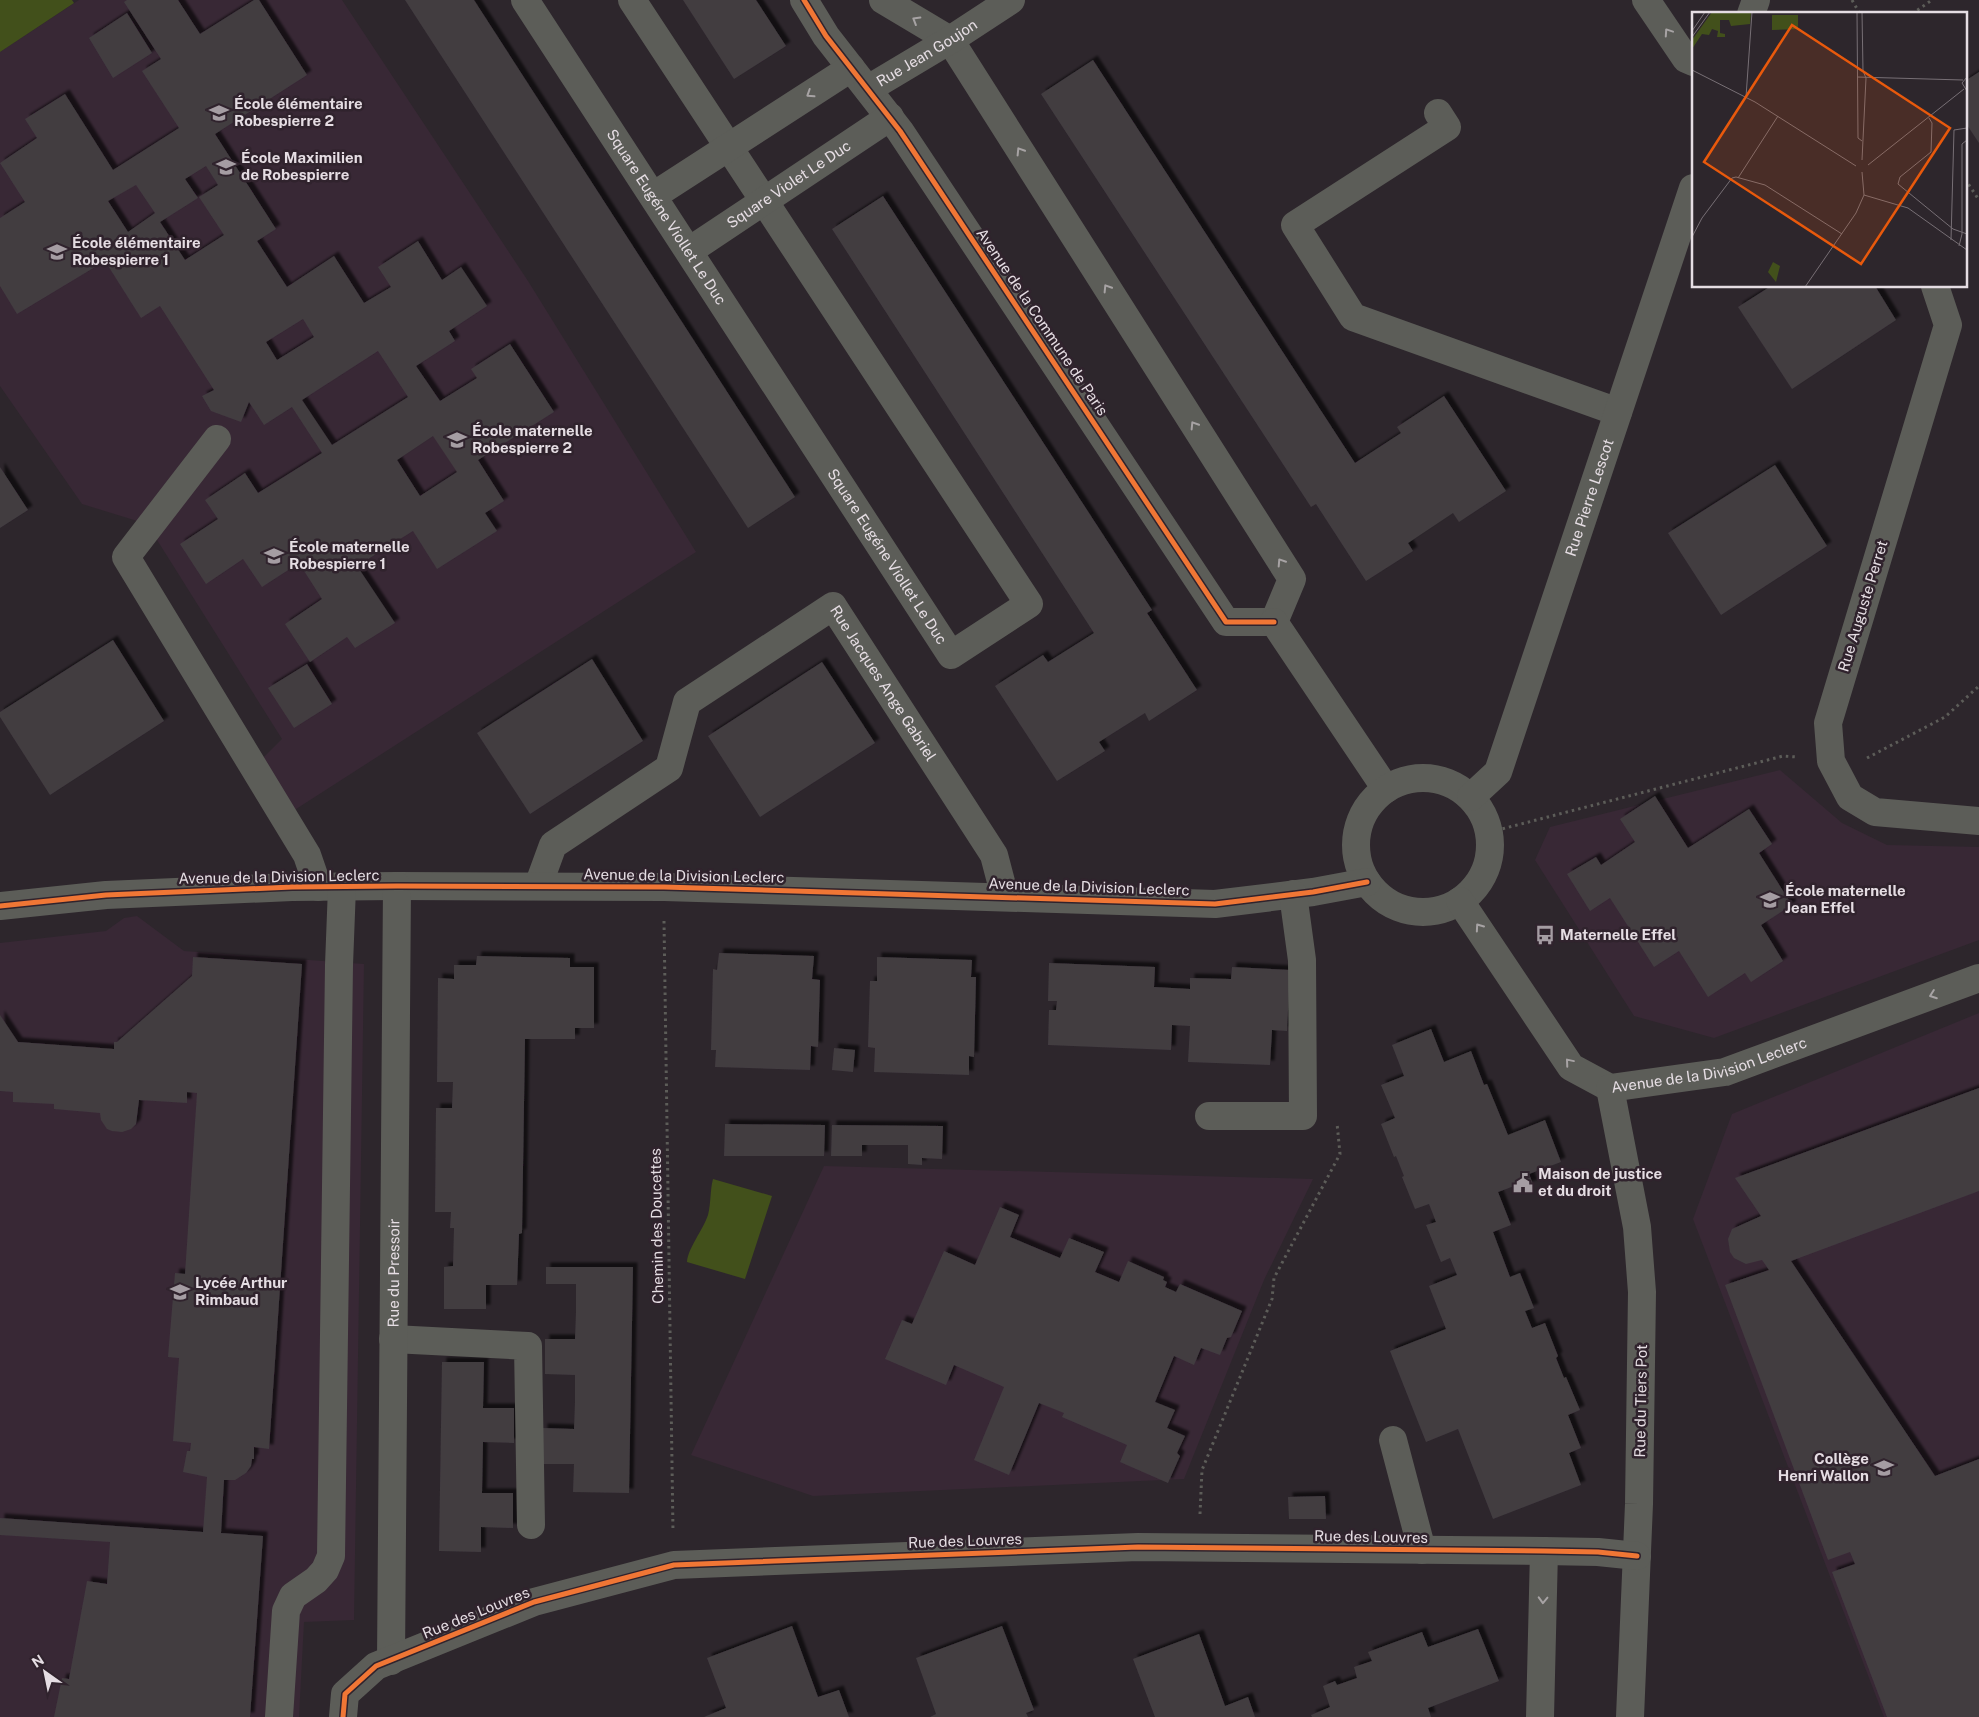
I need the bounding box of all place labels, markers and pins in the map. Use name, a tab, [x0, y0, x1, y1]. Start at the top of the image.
place label: École élémentaire Robespierre 2	[234, 95, 363, 129]
school or university icon: École élémentaire Robespierre 2	[208, 102, 230, 124]
place label: École Maximilien de Robespierre	[241, 149, 363, 183]
school or university icon: École Maximilien de Robespierre	[215, 156, 237, 178]
place label: École élémentaire Robespierre 1	[72, 234, 201, 268]
school or university icon: École élémentaire Robespierre 1	[46, 241, 68, 263]
place label: École maternelle Robespierre 2	[472, 422, 593, 456]
school or university icon: École maternelle Robespierre 2	[446, 429, 468, 451]
place label: École maternelle Robespierre 1	[289, 538, 410, 572]
school or university icon: École maternelle Robespierre 1	[263, 545, 285, 567]
place label: École maternelle Jean Effel	[1785, 882, 1906, 916]
school or university icon: École maternelle Jean Effel	[1759, 889, 1781, 911]
bus stop icon: Maternelle Effel	[1534, 924, 1556, 946]
place label: Maternelle Effel	[1560, 926, 1676, 943]
place label: Maison de justice et du droit	[1538, 1165, 1662, 1199]
public building icon: Maison de justice et du droit	[1512, 1172, 1534, 1194]
place label: Lycée Arthur Rimbaud	[195, 1274, 287, 1308]
school or university icon: Lycée Arthur Rimbaud	[169, 1281, 191, 1303]
place label: Collège Henri Wallon	[1778, 1450, 1869, 1484]
school or university icon: Collège Henri Wallon	[1873, 1457, 1895, 1479]

